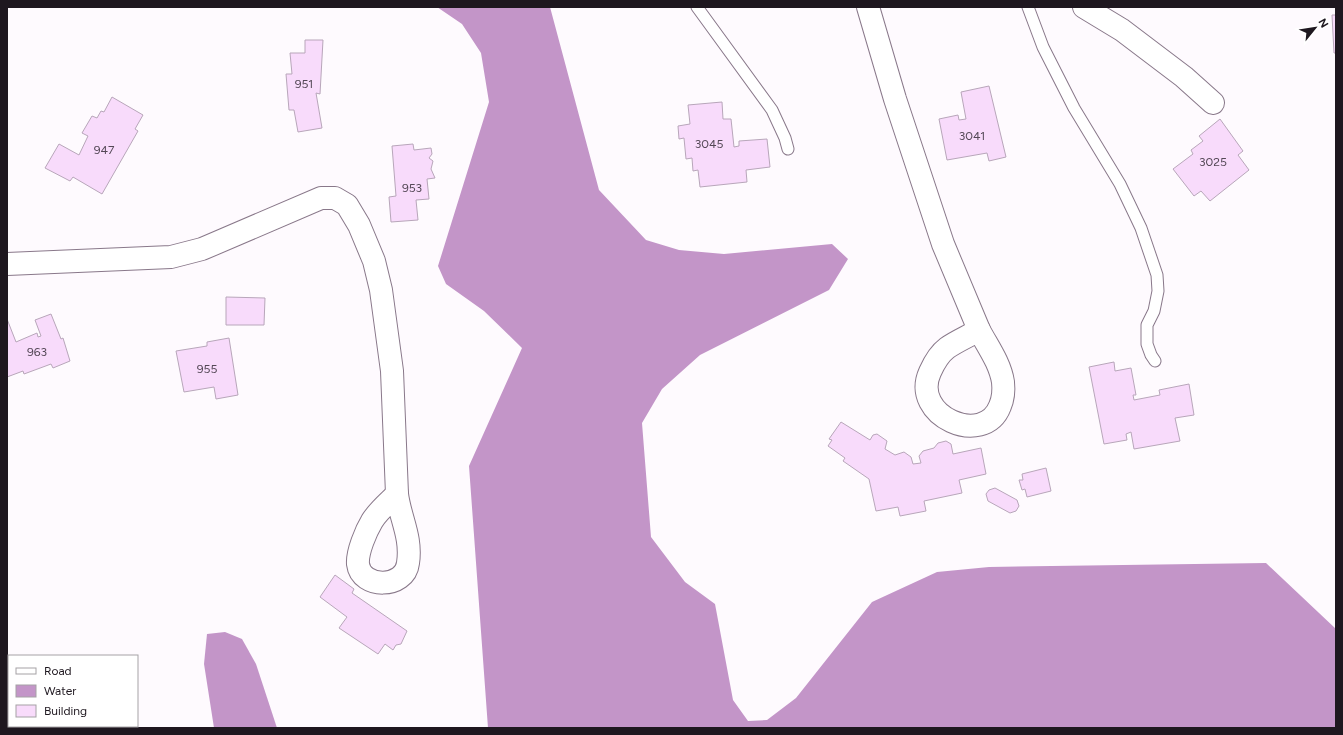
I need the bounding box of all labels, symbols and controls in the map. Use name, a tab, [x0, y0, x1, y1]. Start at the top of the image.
north arrow	[1295, 8, 1335, 48]
text: N	[1315, 16, 1331, 30]
house number: 951	[295, 77, 313, 91]
house number: 3041	[959, 129, 985, 143]
house number: 3045	[695, 137, 723, 151]
house number: 947	[94, 143, 115, 157]
house number: 3025	[1199, 155, 1227, 169]
house number: 953	[402, 181, 422, 195]
house number: 963	[27, 345, 47, 359]
house number: 955	[197, 362, 217, 376]
legend	[8, 655, 138, 727]
text: Road	[44, 664, 72, 678]
text: Water	[44, 684, 76, 698]
text: Building	[44, 704, 87, 718]

